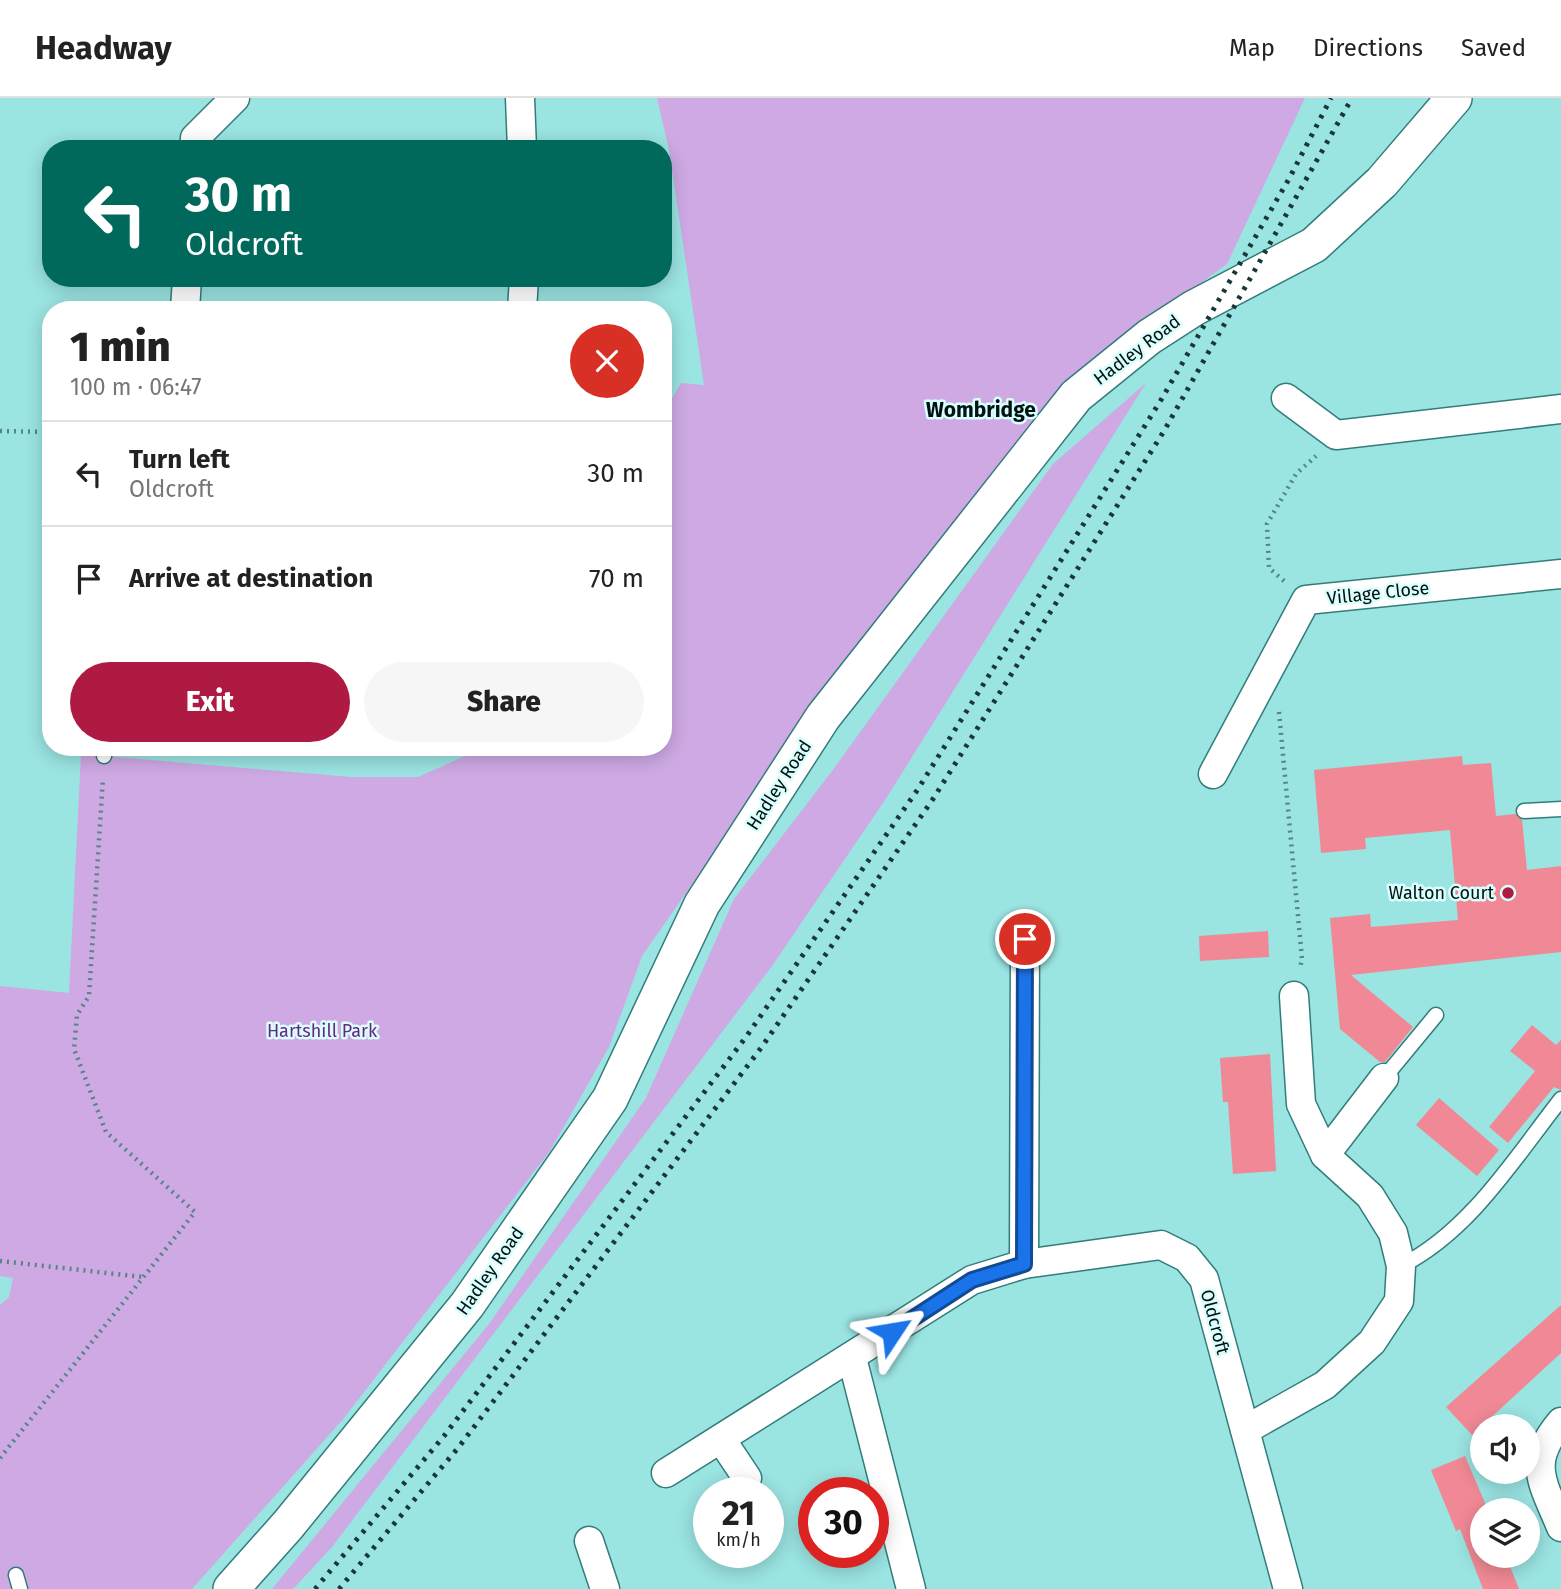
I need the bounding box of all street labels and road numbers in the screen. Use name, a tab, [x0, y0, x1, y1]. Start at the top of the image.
street label: Hadley Road	[1089, 310, 1185, 390]
street label: Village Close	[1326, 577, 1430, 609]
street label: Hadley Road	[742, 736, 816, 834]
street label: Hadley Road	[451, 1223, 529, 1319]
street label: Oldcroft	[1196, 1287, 1234, 1357]

